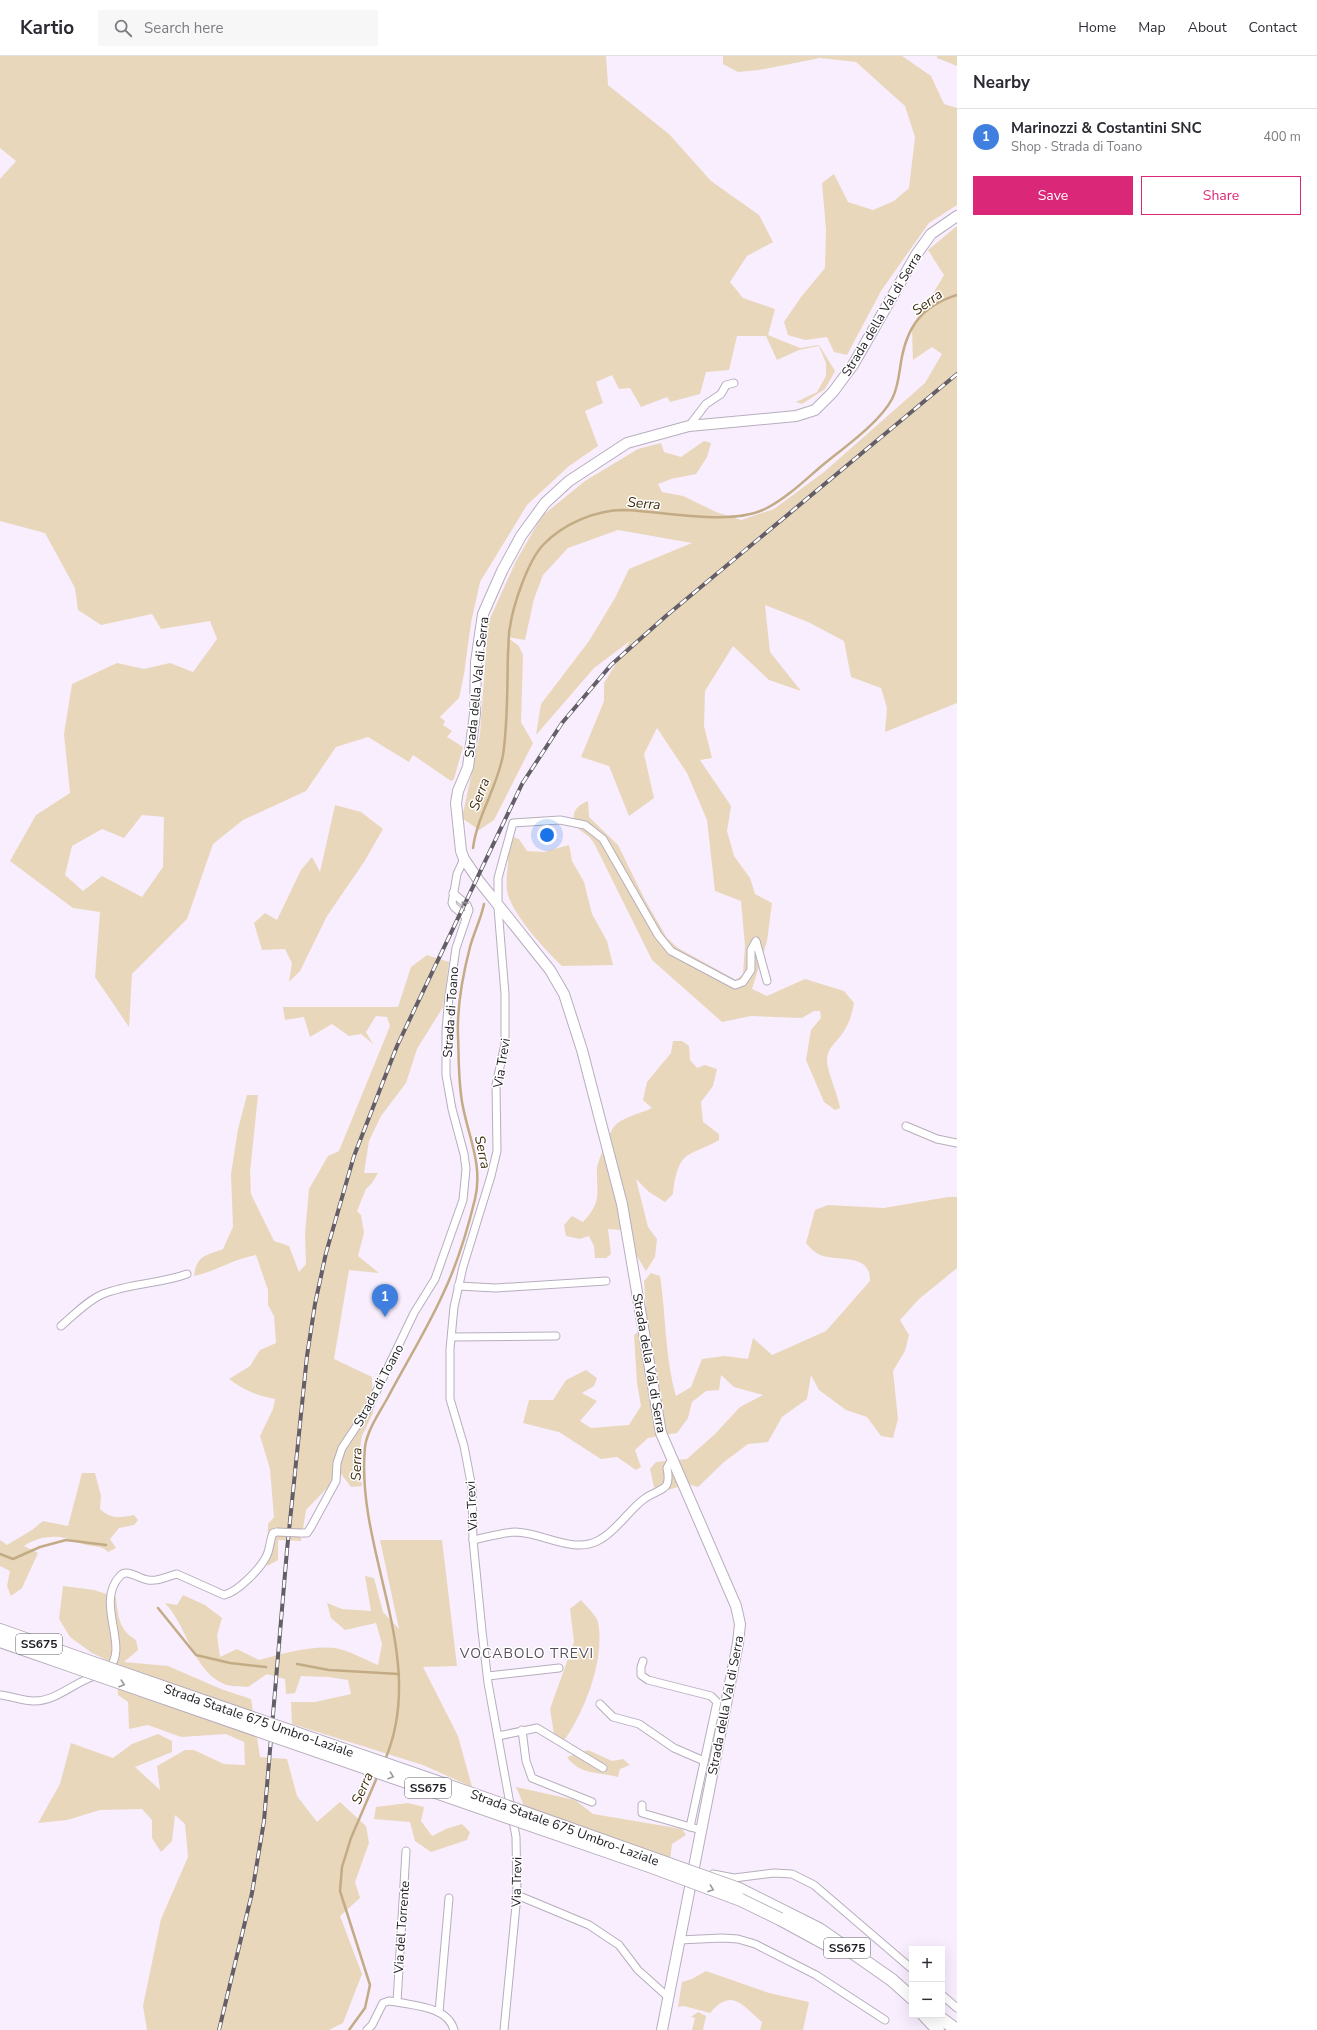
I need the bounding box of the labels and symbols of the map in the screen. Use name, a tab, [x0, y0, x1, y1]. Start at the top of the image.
street label: Strada della Val di Serra	[838, 249, 926, 380]
water label: Serra	[908, 285, 946, 320]
water label: Serra	[626, 493, 661, 514]
street label: Strada della Val di Serra	[461, 616, 493, 758]
water label: Serra	[465, 775, 494, 813]
your location	[537, 825, 557, 845]
one-way arrow	[462, 901, 469, 909]
street label: Strada di Toano	[439, 966, 463, 1058]
street label: Via Trevi	[489, 1037, 515, 1090]
water label: Serra	[470, 1134, 495, 1170]
pin: 1	[372, 1284, 398, 1317]
street label: Strada della Val di Serra	[628, 1292, 670, 1434]
street label: Strada di Toano	[350, 1341, 408, 1430]
water label: Serra	[346, 1447, 367, 1481]
street label: Via Trevi	[462, 1480, 482, 1532]
road number: SS675	[16, 1634, 62, 1654]
street label: Strada della Val di Serra	[704, 1634, 748, 1776]
district label: VOCABOLO TREVI	[459, 1644, 594, 1663]
one-way arrow	[119, 1679, 126, 1687]
street label: Strada Statale 675 Umbro-Laziale	[161, 1680, 356, 1762]
water label: Serra	[347, 1769, 378, 1807]
one-way arrow	[387, 1771, 394, 1779]
road number: SS675	[405, 1778, 451, 1798]
street label: Strada Statale 675 Umbro-Laziale	[468, 1785, 662, 1871]
street label: Via Trevi	[508, 1857, 526, 1908]
street label: Via del Torrente	[390, 1880, 414, 1975]
one-way arrow	[708, 1885, 715, 1893]
road number: SS675	[824, 1938, 870, 1958]

